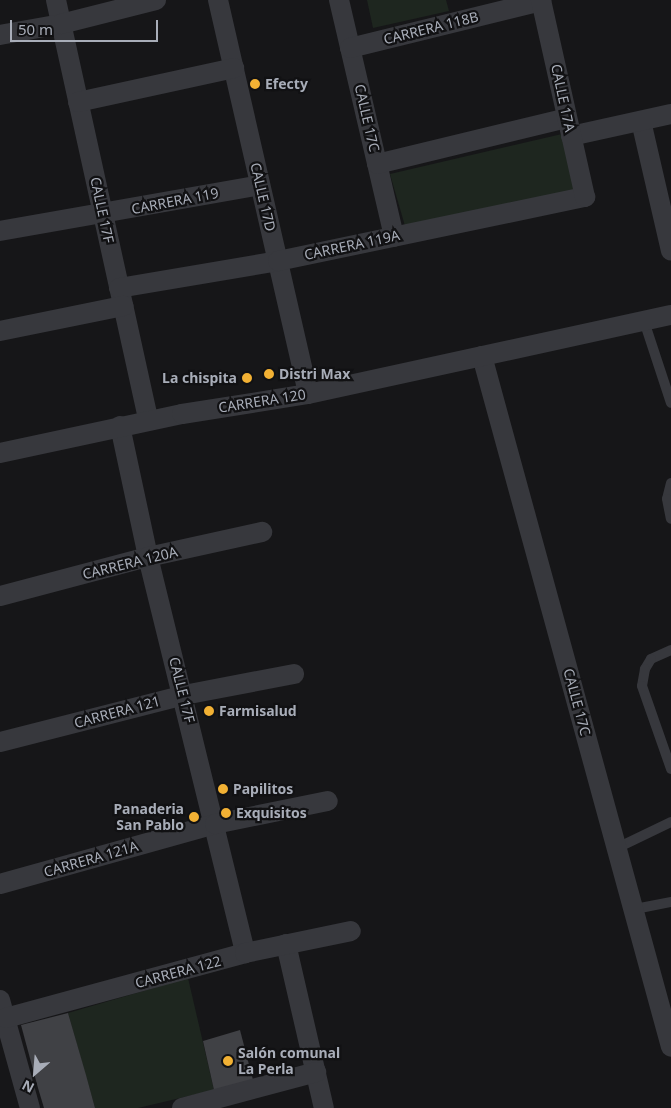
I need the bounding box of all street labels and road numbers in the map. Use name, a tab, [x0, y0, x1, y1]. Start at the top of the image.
street label: CARRERA 118B	[382, 8, 480, 48]
street label: CALLE 17A	[548, 63, 578, 133]
street label: CALLE 17C	[351, 83, 383, 153]
street label: CALLE 17D	[247, 161, 279, 233]
street label: CALLE 17F	[87, 175, 117, 245]
street label: CARRERA 119	[130, 184, 220, 218]
street label: CARRERA 119A	[303, 227, 401, 263]
street label: CARRERA 120	[217, 386, 307, 416]
street label: CARRERA 120A	[81, 543, 179, 583]
street label: CALLE 17F	[166, 655, 198, 725]
street label: CALLE 17C	[560, 667, 594, 737]
street label: CARRERA 121	[72, 692, 162, 732]
street label: CARRERA 121A	[42, 838, 140, 880]
street label: CARRERA 122	[133, 952, 223, 992]

